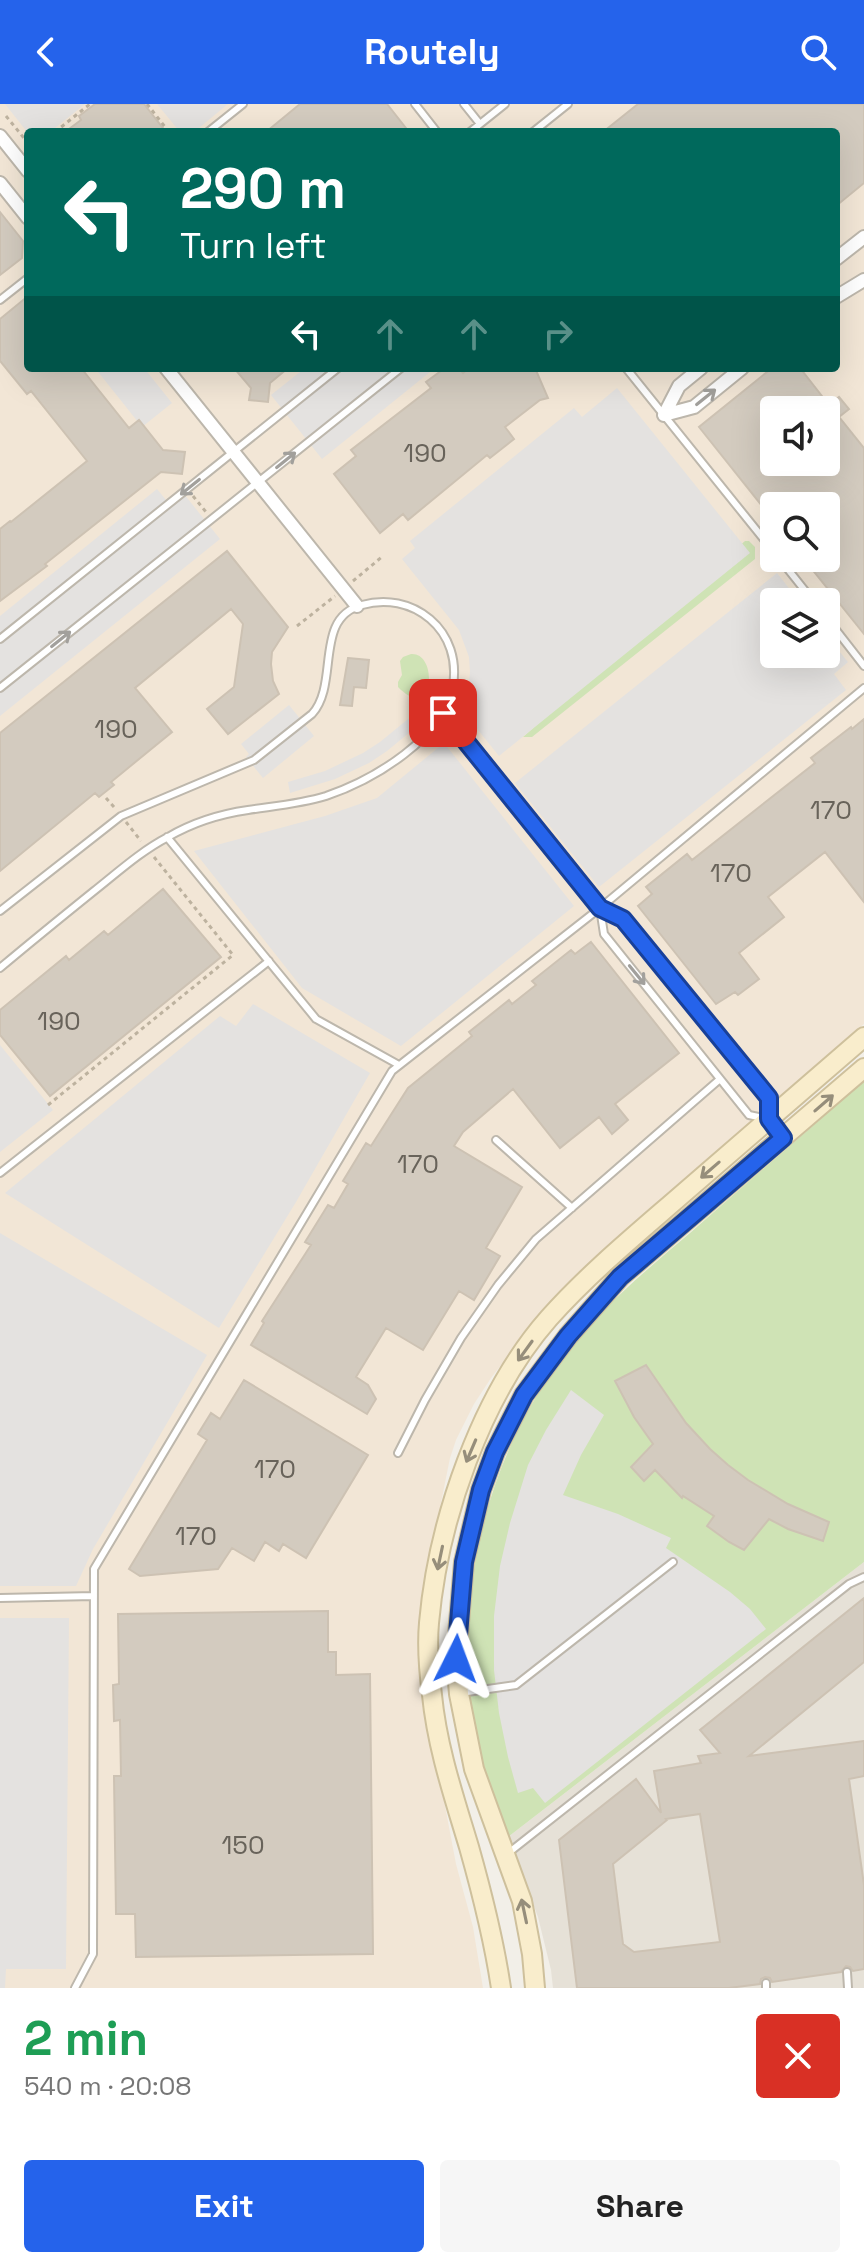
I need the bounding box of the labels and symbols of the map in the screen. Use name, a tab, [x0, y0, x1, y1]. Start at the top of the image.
one-way arrow	[695, 389, 716, 406]
house number: 190	[403, 436, 447, 470]
one-way arrow	[275, 451, 296, 468]
one-way arrow	[180, 478, 201, 496]
one-way arrow	[50, 631, 71, 648]
pin	[409, 679, 477, 747]
house number: 190	[94, 712, 138, 746]
house number: 170	[810, 793, 852, 827]
house number: 170	[710, 856, 752, 890]
one-way arrow	[628, 964, 646, 984]
house number: 190	[37, 1004, 81, 1038]
one-way arrow	[813, 1094, 833, 1112]
house number: 170	[397, 1147, 439, 1181]
one-way arrow	[701, 1161, 721, 1179]
one-way arrow	[517, 1340, 533, 1362]
one-way arrow	[463, 1438, 478, 1463]
house number: 170	[254, 1452, 296, 1486]
house number: 170	[175, 1519, 217, 1553]
one-way arrow	[432, 1544, 447, 1570]
position arrow	[414, 1617, 498, 1701]
house number: 150	[221, 1828, 265, 1862]
one-way arrow	[516, 1899, 531, 1924]

